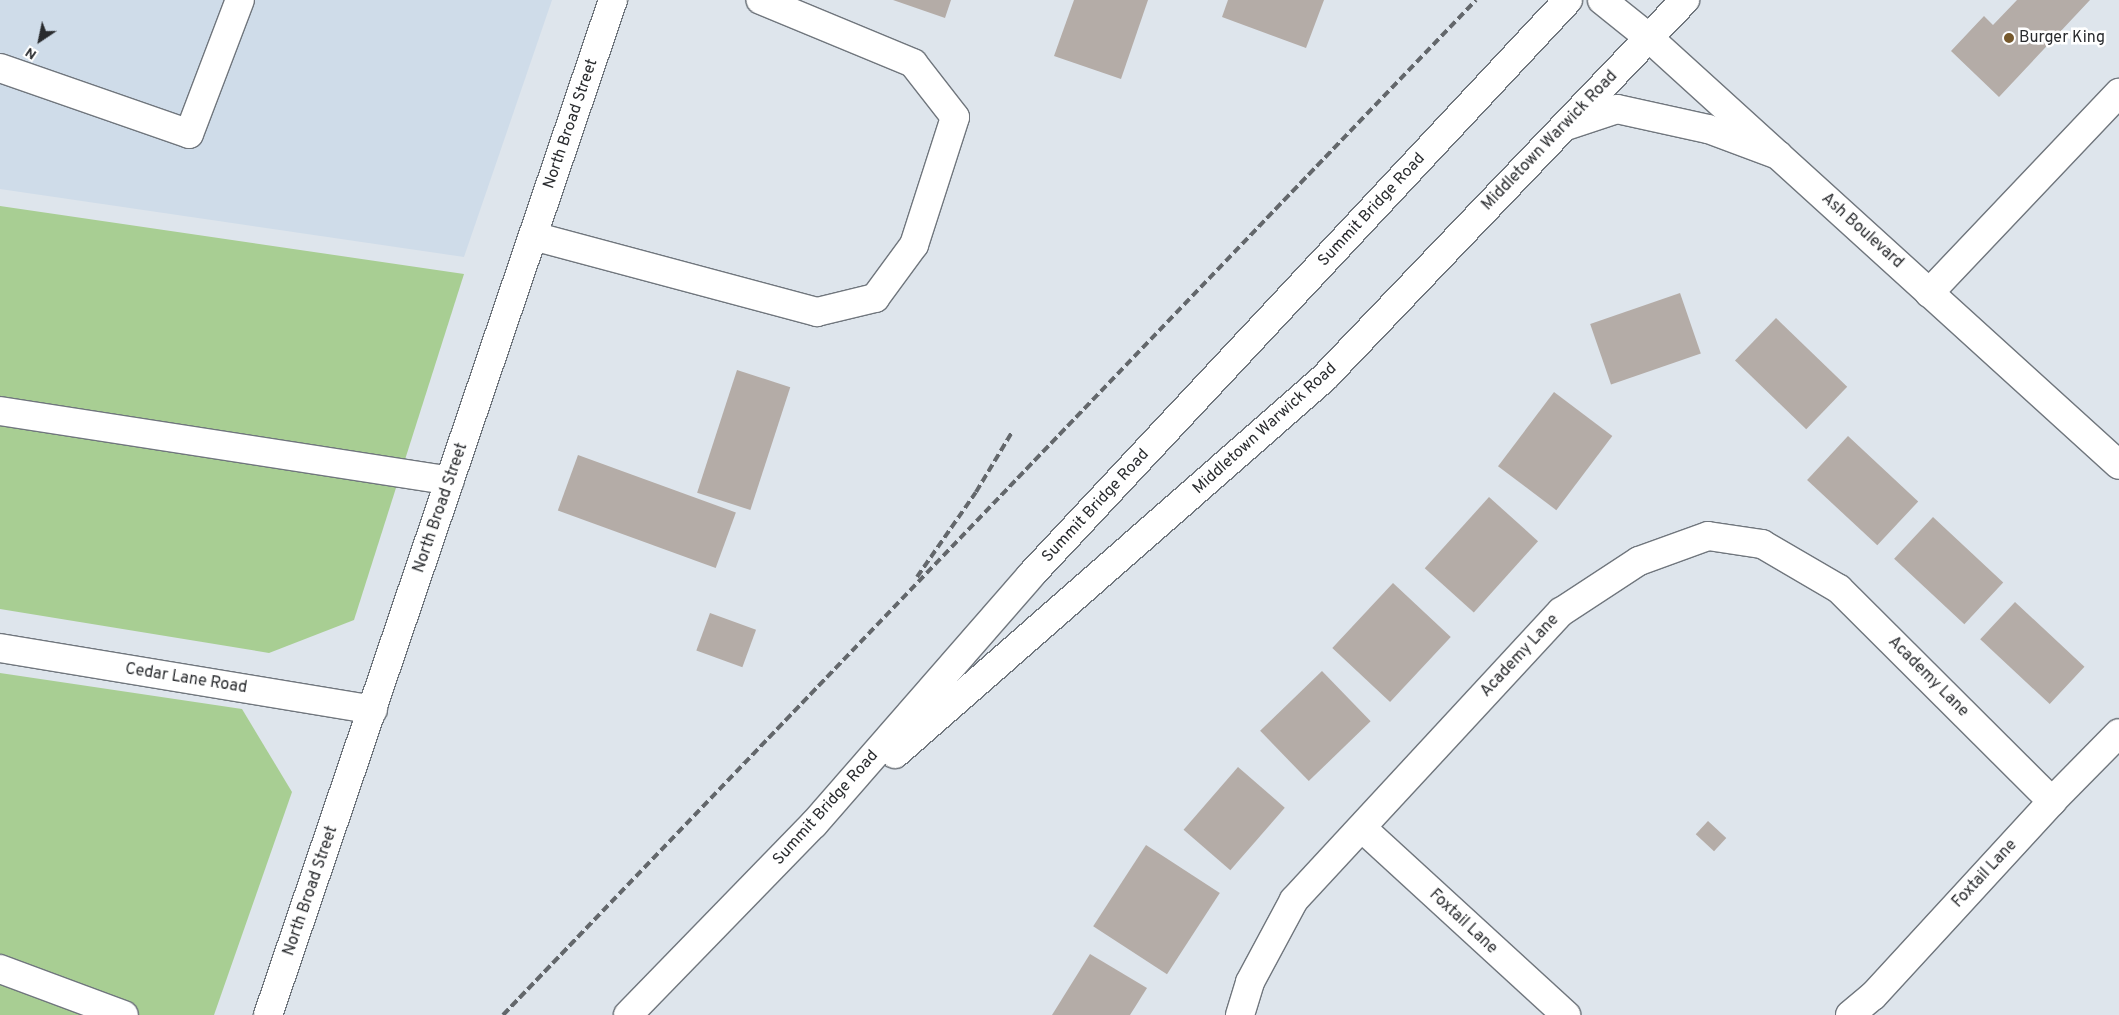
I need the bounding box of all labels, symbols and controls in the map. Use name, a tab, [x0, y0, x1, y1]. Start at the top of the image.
north arrow	[15, 15, 65, 65]
place label: Burger King	[2019, 28, 2105, 48]
marker: Burger King	[2003, 32, 2015, 44]
text: N	[22, 43, 40, 63]
street label: North Broad Street	[540, 57, 602, 191]
street label: Middletown Warwick Road	[1478, 67, 1622, 215]
street label: Summit Bridge Road	[1315, 149, 1429, 271]
street label: Ash Boulevard	[1817, 189, 1907, 273]
street label: Middletown Warwick Road	[1189, 359, 1341, 499]
street label: North Broad Street	[410, 441, 472, 575]
street label: Summit Bridge Road	[1039, 445, 1153, 567]
street label: Academy Lane	[1477, 611, 1563, 701]
street label: Academy Lane	[1884, 633, 1972, 721]
street label: Cedar Lane Road	[124, 660, 248, 698]
street label: Summit Bridge Road	[769, 747, 883, 869]
street label: North Broad Street	[280, 824, 342, 958]
street label: Foxtail Lane	[1949, 836, 2021, 912]
street label: Foxtail Lane	[1425, 886, 1501, 958]

